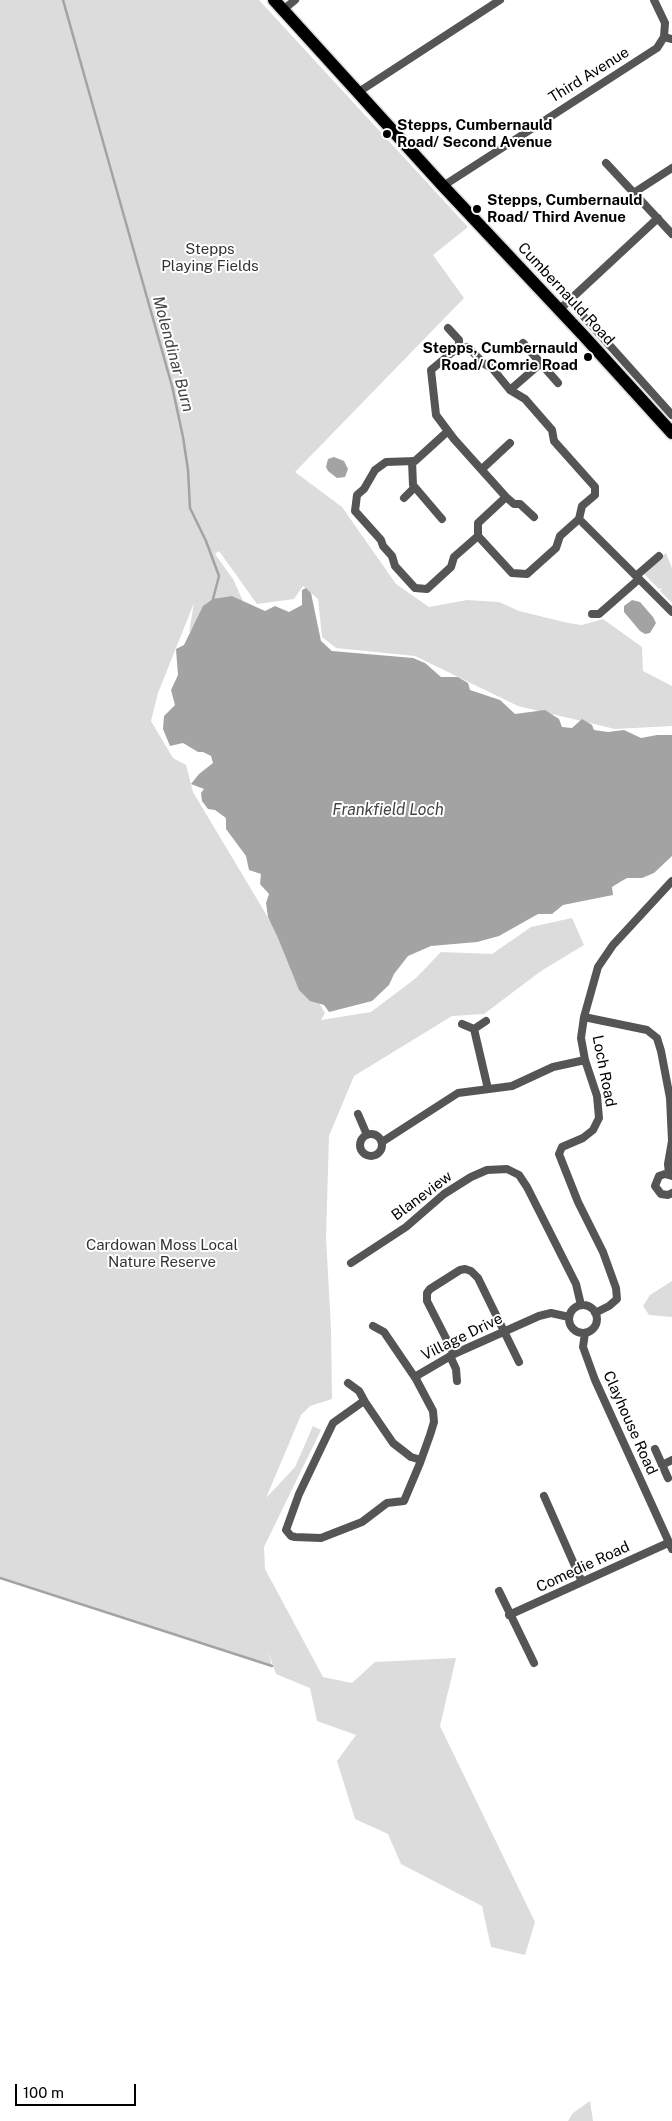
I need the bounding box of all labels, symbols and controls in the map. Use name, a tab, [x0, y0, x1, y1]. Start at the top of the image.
street label: Third Avenue	[546, 43, 632, 107]
place label: Stepps, Cumbernauld Road/ Second Avenue	[397, 116, 552, 151]
marker: Stepps, Cumbernauld Road/ Second Avenue	[381, 128, 393, 140]
place label: Stepps, Cumbernauld Road/ Third Avenue	[487, 191, 642, 226]
marker: Stepps, Cumbernauld Road/ Third Avenue	[471, 203, 483, 215]
street label: Cumbernauld Road	[514, 239, 618, 349]
park label: Stepps Playing Fields	[161, 240, 259, 275]
water label: Molendinar Burn	[148, 294, 198, 414]
place label: Stepps, Cumbernauld Road/ Comrie Road	[423, 339, 578, 374]
marker: Stepps, Cumbernauld Road/ Comrie Road	[582, 351, 594, 363]
water label: Frankfield Loch	[332, 800, 444, 820]
street label: Loch Road	[588, 1034, 620, 1108]
street label: Blaneview	[388, 1167, 456, 1225]
park label: Cardowan Moss Local Nature Reserve	[86, 1236, 238, 1271]
street label: Village Drive	[418, 1310, 506, 1364]
street label: Clayhouse Road	[599, 1368, 661, 1478]
street label: Comedie Road	[534, 1538, 632, 1596]
scale bar	[18, 2074, 139, 2106]
text: 100 m	[23, 2084, 64, 2101]

